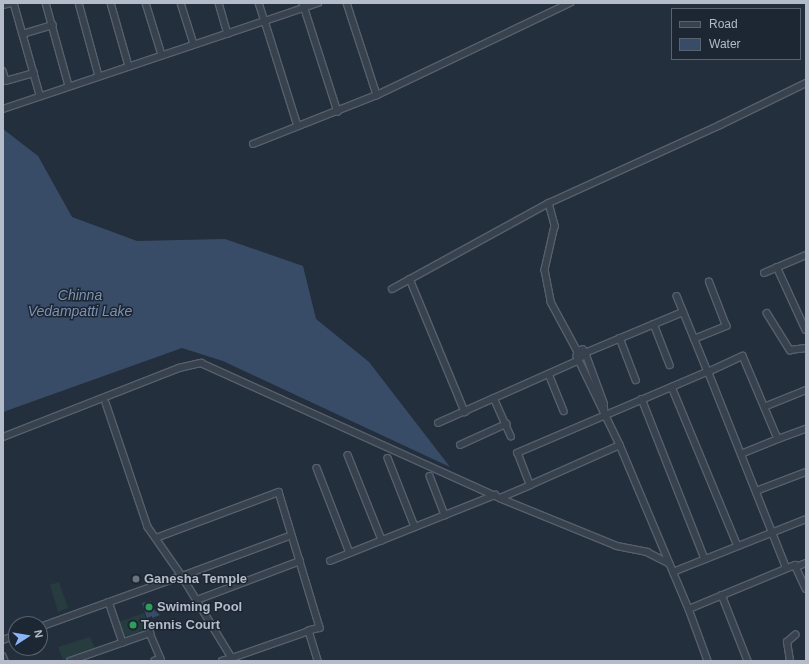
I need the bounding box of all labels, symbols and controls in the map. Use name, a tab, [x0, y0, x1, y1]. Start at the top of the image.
legend	[671, 8, 801, 60]
text: Road	[709, 17, 738, 31]
text: Water	[709, 37, 741, 51]
water label: Chinna Vedampatti Lake	[28, 287, 132, 320]
place label: Ganesha Temple	[144, 571, 247, 587]
marker: Ganesha Temple	[131, 574, 141, 584]
place label: Swiming Pool	[157, 599, 242, 615]
marker: Swiming Pool	[144, 602, 154, 612]
north arrow	[8, 616, 48, 656]
place label: Tennis Court	[141, 617, 220, 633]
marker: Tennis Court	[128, 620, 138, 630]
text: N	[32, 629, 45, 639]

